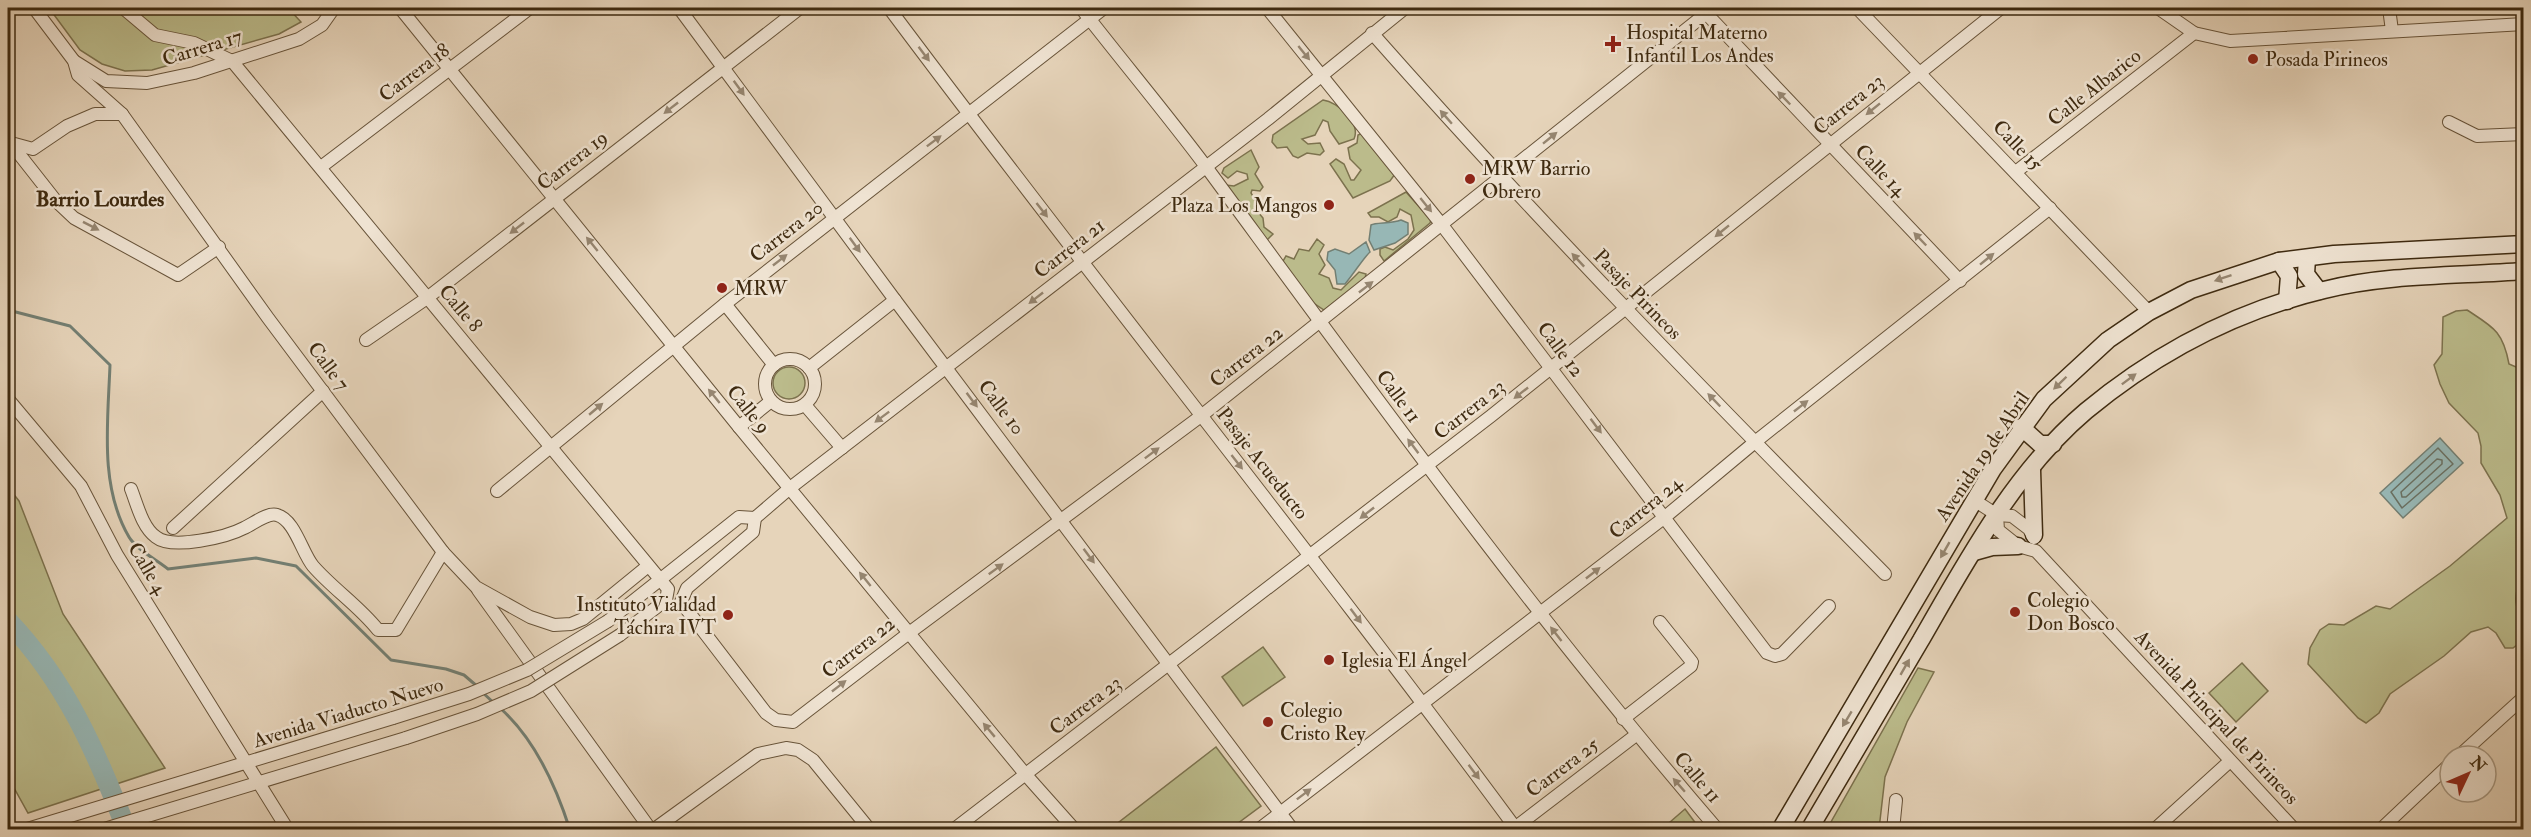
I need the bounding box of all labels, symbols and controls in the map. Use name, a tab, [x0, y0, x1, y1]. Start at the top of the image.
place label: Hospital Materno Infantil Los Andes	[1626, 20, 1774, 68]
street label: Carrera 17	[159, 24, 245, 71]
marker: Hospital Materno Infantil Los Andes	[1604, 35, 1622, 53]
street label: Carrera 18	[374, 38, 455, 107]
street label: Calle Albarico	[2043, 43, 2146, 132]
one-way arrow	[1297, 45, 1310, 60]
one-way arrow	[918, 46, 930, 62]
place label: Posada Pirineos	[2265, 47, 2388, 72]
marker: Posada Pirineos	[2246, 52, 2260, 66]
street label: Carrera 23	[1808, 68, 1889, 140]
one-way arrow	[733, 80, 745, 95]
one-way arrow	[1777, 91, 1791, 106]
one-way arrow	[663, 102, 679, 115]
one-way arrow	[1866, 102, 1881, 114]
one-way arrow	[1440, 110, 1453, 125]
street label: Calle 15	[1987, 115, 2048, 176]
street label: Carrera 19	[532, 125, 613, 196]
one-way arrow	[1542, 132, 1557, 145]
one-way arrow	[926, 135, 942, 147]
street label: Calle 14	[1850, 139, 1913, 203]
place label: MRW Barrio Obrero	[1482, 156, 1590, 204]
marker: MRW Barrio Obrero	[1463, 172, 1477, 186]
district label: Barrio Lourdes	[36, 186, 164, 213]
place label: Plaza Los Mangos	[1170, 193, 1317, 218]
street label: Carrera 20	[745, 195, 828, 268]
one-way arrow	[1419, 197, 1432, 213]
marker: Plaza Los Mangos	[1322, 198, 1336, 212]
one-way arrow	[1035, 202, 1048, 218]
street label: Carrera 21	[1029, 213, 1110, 284]
one-way arrow	[82, 221, 99, 231]
one-way arrow	[509, 221, 525, 234]
one-way arrow	[1714, 225, 1730, 238]
one-way arrow	[1913, 232, 1927, 246]
one-way arrow	[586, 236, 599, 252]
one-way arrow	[849, 236, 861, 252]
street label: Pasaje Pirineos	[1588, 244, 1687, 345]
one-way arrow	[1571, 253, 1585, 268]
one-way arrow	[1979, 253, 1995, 266]
one-way arrow	[772, 254, 788, 267]
one-way arrow	[2214, 274, 2232, 284]
place label: MRW	[734, 276, 788, 301]
street label: Calle 8	[433, 279, 488, 337]
one-way arrow	[1358, 280, 1374, 293]
marker: MRW	[715, 281, 729, 295]
one-way arrow	[1029, 292, 1044, 304]
street label: Calle 12	[1532, 317, 1589, 382]
street label: Carrera 22	[1205, 320, 1288, 393]
street label: Calle 7	[302, 337, 355, 396]
street label: Calle 11	[1371, 365, 1427, 428]
one-way arrow	[2122, 373, 2137, 385]
street label: Carrera 23	[1429, 374, 1510, 445]
street label: Calle 10	[973, 375, 1030, 440]
one-way arrow	[2054, 375, 2068, 389]
street label: Calle 9	[721, 380, 776, 439]
one-way arrow	[1513, 387, 1529, 400]
street label: Avenida 19 de Abril	[1929, 387, 2035, 527]
one-way arrow	[708, 389, 721, 404]
one-way arrow	[966, 393, 978, 408]
one-way arrow	[1707, 393, 1721, 408]
one-way arrow	[1793, 400, 1809, 413]
street label: Pasaje Acueducto	[1211, 402, 1314, 524]
one-way arrow	[588, 404, 603, 416]
one-way arrow	[875, 411, 890, 423]
one-way arrow	[1589, 419, 1601, 434]
one-way arrow	[1407, 438, 1419, 453]
one-way arrow	[1144, 447, 1160, 459]
one-way arrow	[1231, 454, 1244, 470]
street label: Carrera 24	[1604, 470, 1688, 544]
one-way arrow	[1359, 507, 1375, 519]
street label: Calle 4	[122, 538, 173, 600]
one-way arrow	[1940, 542, 1950, 559]
one-way arrow	[1083, 549, 1095, 564]
one-way arrow	[988, 564, 1003, 576]
one-way arrow	[1584, 567, 1600, 579]
one-way arrow	[858, 571, 871, 587]
place label: Colegio Don Bosco	[2027, 588, 2115, 636]
place label: Instituto Vialidad Táchira IVT	[576, 592, 716, 640]
marker: Colegio Don Bosco	[2008, 605, 2022, 619]
marker: Instituto Vialidad Táchira IVT	[721, 608, 735, 622]
one-way arrow	[1350, 609, 1362, 624]
street label: Carrera 22	[817, 611, 900, 684]
street label: Avenida Principal de Pirineos	[2128, 624, 2304, 811]
one-way arrow	[1550, 626, 1563, 642]
place label: Iglesia El Ángel	[1341, 647, 1467, 673]
marker: Iglesia El Ángel	[1322, 653, 1336, 667]
one-way arrow	[1900, 658, 1910, 675]
street label: Carrera 23	[1044, 670, 1126, 741]
street label: Avenida Viaducto Nuevo	[249, 672, 446, 754]
one-way arrow	[832, 681, 847, 693]
place label: Colegio Cristo Rey	[1280, 698, 1367, 746]
one-way arrow	[1841, 711, 1852, 727]
marker: Colegio Cristo Rey	[1261, 715, 1275, 729]
one-way arrow	[983, 723, 996, 738]
street label: Carrera 25	[1521, 732, 1604, 803]
north arrow	[2438, 744, 2498, 804]
street label: Calle 11	[1669, 747, 1727, 808]
text: N	[2465, 751, 2491, 777]
one-way arrow	[1467, 765, 1479, 780]
one-way arrow	[1673, 777, 1686, 793]
one-way arrow	[1297, 788, 1312, 800]

